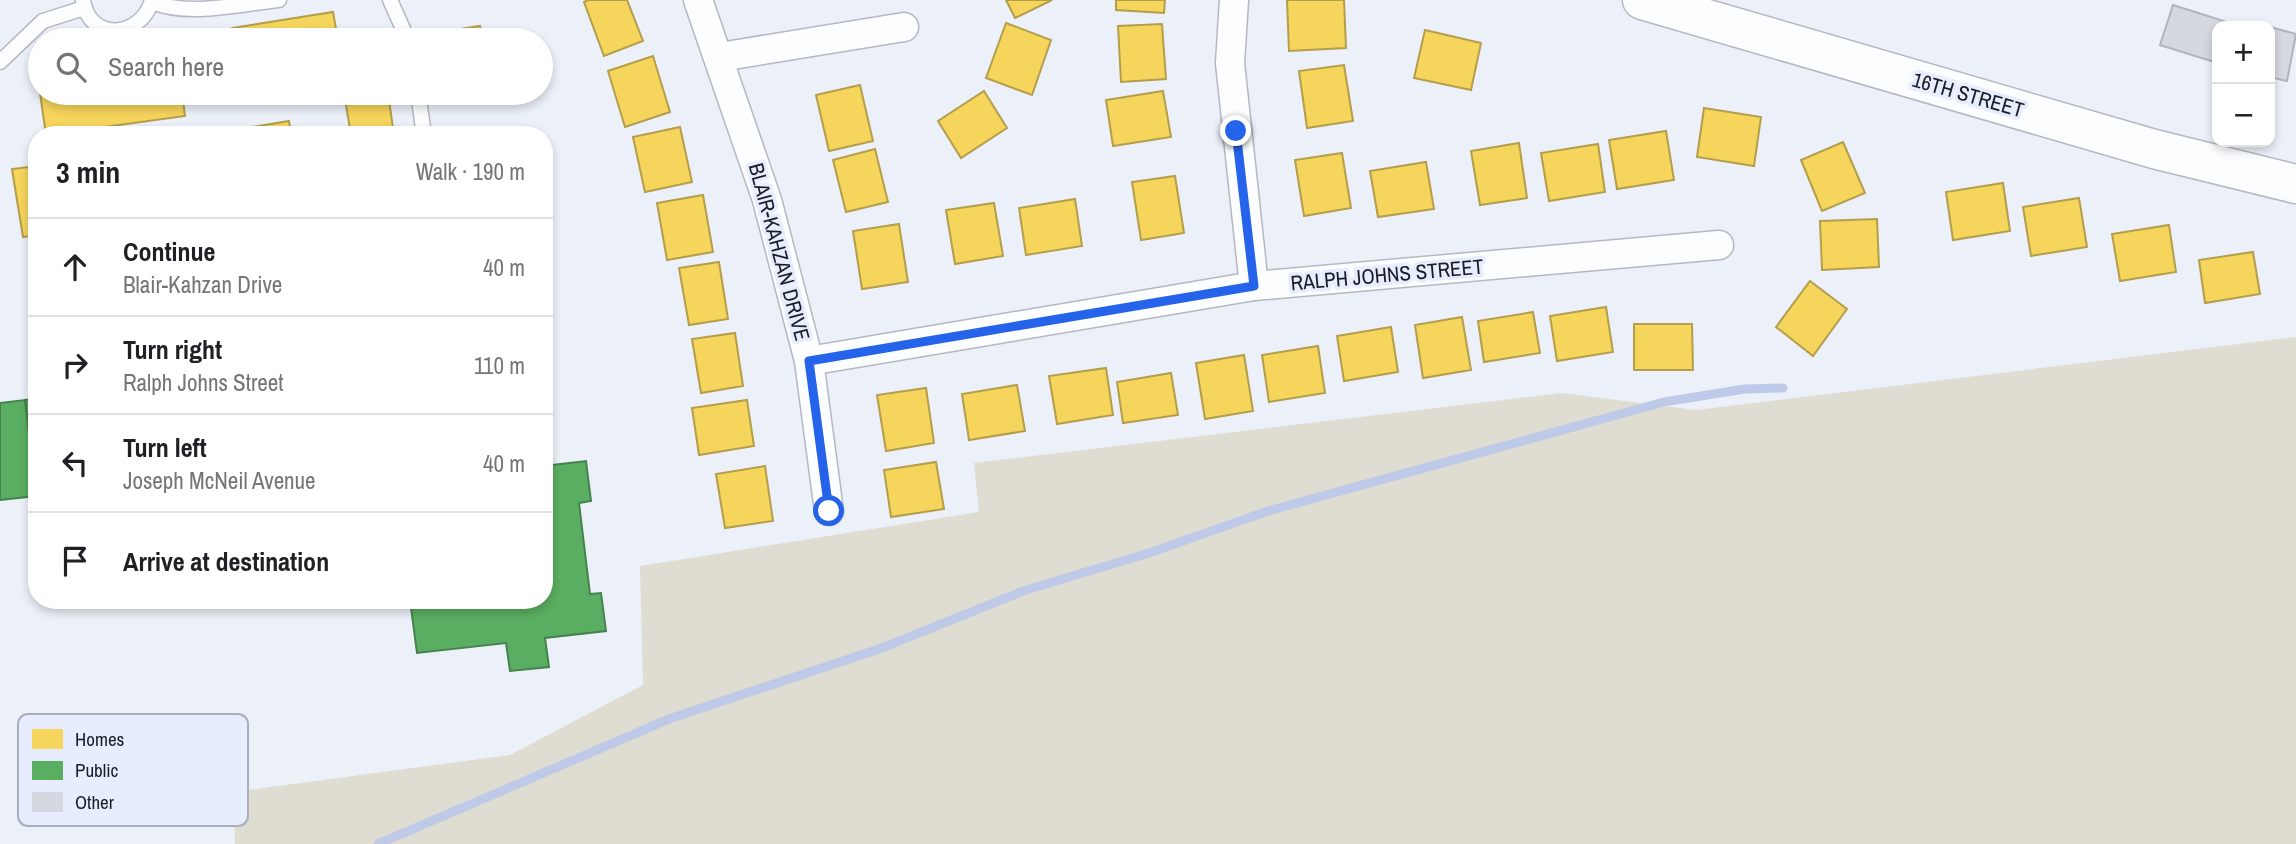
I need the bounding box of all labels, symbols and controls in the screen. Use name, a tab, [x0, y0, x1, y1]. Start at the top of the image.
map controls	[2212, 21, 2275, 147]
button: +	[2212, 21, 2275, 84]
search box	[28, 28, 553, 105]
icon: search	[52, 48, 90, 86]
text: Search here	[108, 49, 224, 84]
street label: 16TH STREET	[1909, 65, 2028, 124]
button: −	[2212, 84, 2275, 147]
route end	[1220, 115, 1251, 146]
text: 3 min	[56, 152, 120, 192]
text: Walk · 190 m	[416, 156, 525, 187]
street label: BLAIR-KAHZAN DRIVE	[742, 160, 817, 344]
text: Continue	[123, 234, 215, 269]
icon: ahead	[56, 248, 94, 286]
text: 40 m	[483, 252, 525, 283]
street label: RALPH JOHNS STREET	[1289, 252, 1485, 297]
text: Blair-Kahzan Drive	[123, 269, 282, 300]
text: Turn right	[123, 332, 222, 367]
icon: right	[56, 346, 94, 384]
text: 110 m	[474, 350, 525, 381]
text: Ralph Johns Street	[123, 367, 283, 398]
text: Turn left	[123, 430, 207, 465]
icon: left	[56, 444, 94, 482]
text: 40 m	[483, 448, 525, 479]
text: Joseph McNeil Avenue	[123, 465, 316, 496]
route start	[813, 495, 844, 526]
icon: arrive	[56, 542, 94, 580]
text: Arrive at destination	[123, 544, 329, 579]
legend	[18, 714, 248, 826]
text: Homes	[75, 726, 125, 752]
text: Public	[75, 757, 119, 783]
text: Other	[75, 789, 115, 815]

